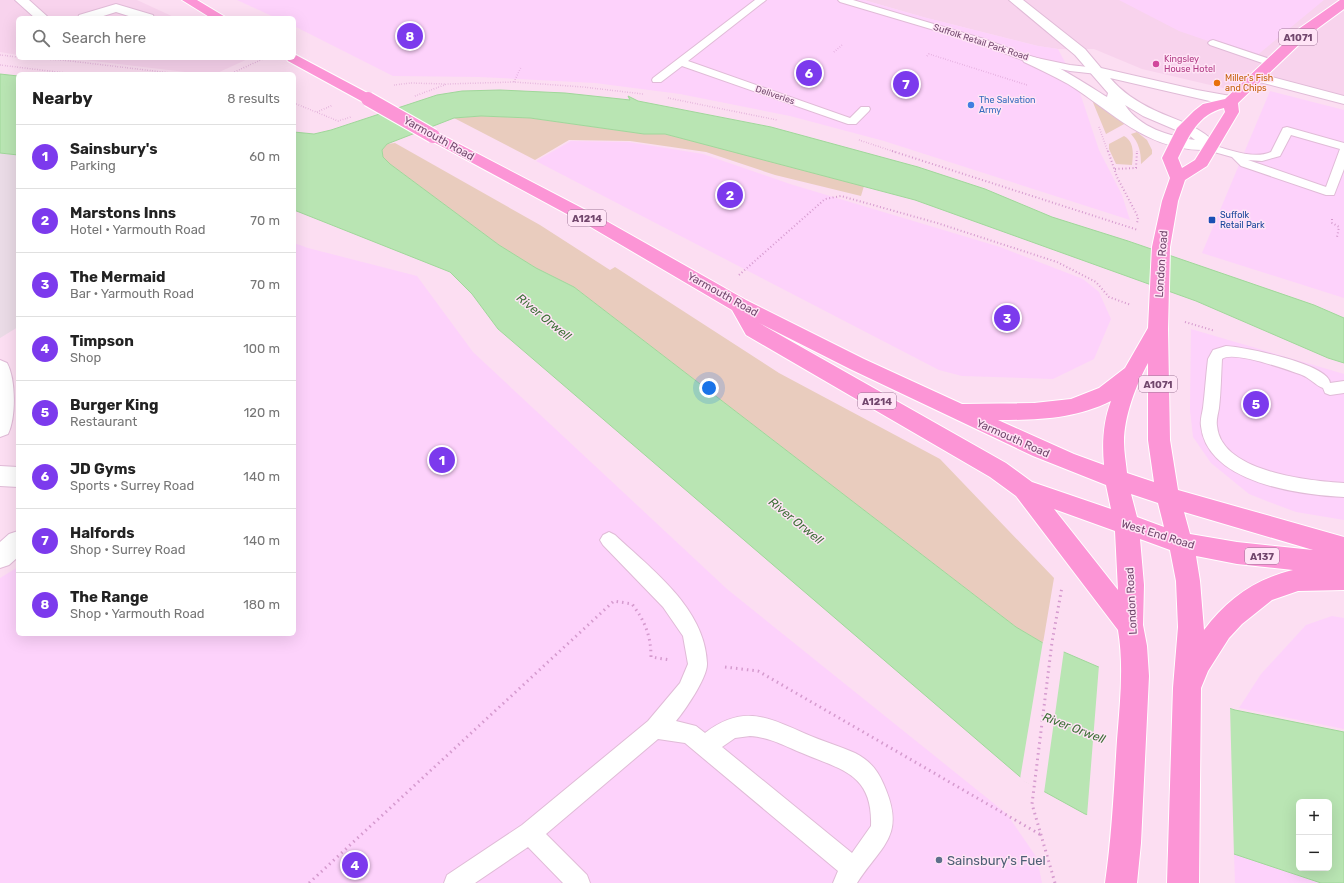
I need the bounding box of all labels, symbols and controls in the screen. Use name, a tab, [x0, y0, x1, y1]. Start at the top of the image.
search box	[16, 16, 296, 60]
pin: 8	[397, 21, 423, 51]
street label: Suffolk Retail Park Road	[932, 22, 1030, 62]
icon: search	[30, 27, 52, 49]
text: Search here	[62, 29, 146, 47]
road number: A1071	[1279, 29, 1317, 45]
place label: Kingsley House Hotel	[1164, 54, 1215, 74]
pin: 6	[796, 58, 822, 88]
marker: Kingsley House Hotel	[1151, 59, 1161, 69]
pin: 7	[893, 69, 919, 99]
place label: Miller's Fish and Chips	[1225, 73, 1273, 93]
marker: Miller's Fish and Chips	[1212, 78, 1222, 88]
street label: Deliveries	[754, 84, 796, 106]
text: Nearby	[32, 88, 93, 108]
text: 8 results	[227, 91, 280, 106]
place label: The Salvation Army	[979, 95, 1036, 115]
marker: The Salvation Army	[966, 100, 976, 110]
street label: Yarmouth Road	[401, 114, 476, 163]
text: Sainsbury's	[70, 140, 158, 158]
text: 1	[42, 149, 48, 164]
text: 60 m	[249, 149, 280, 164]
text: Parking	[70, 158, 116, 173]
pin: 2	[717, 180, 743, 210]
text: Marstons Inns	[70, 204, 176, 222]
road number: A1214	[568, 210, 606, 226]
place label: Suffolk Retail Park	[1220, 210, 1265, 230]
text: 2	[41, 213, 49, 228]
text: 70 m	[250, 213, 280, 228]
marker: Suffolk Retail Park	[1207, 215, 1217, 225]
text: Hotel · Yarmouth Road	[70, 222, 206, 237]
street label: London Road	[1153, 230, 1170, 298]
text: The Mermaid	[70, 268, 166, 286]
street label: Yarmouth Road	[685, 270, 760, 319]
text: 3	[41, 277, 49, 292]
text: 70 m	[250, 277, 280, 292]
text: Bar · Yarmouth Road	[70, 286, 194, 301]
water label: River Orwell	[514, 291, 575, 344]
pin: 3	[994, 303, 1020, 333]
text: Timpson	[70, 332, 134, 350]
text: 4	[41, 341, 49, 356]
text: 100 m	[243, 341, 280, 356]
text: Shop	[70, 350, 101, 365]
road number: A1071	[1139, 376, 1177, 392]
your location	[699, 378, 719, 398]
pin: 5	[1243, 389, 1269, 419]
road number: A1214	[858, 393, 896, 409]
text: Burger King	[70, 396, 158, 414]
text: 5	[41, 405, 49, 420]
text: 120 m	[244, 405, 280, 420]
text: Restaurant	[70, 414, 137, 429]
street label: Yarmouth Road	[974, 417, 1051, 460]
pin: 1	[429, 445, 455, 475]
text: JD Gyms	[70, 460, 136, 478]
text: 6	[41, 469, 49, 484]
text: 140 m	[243, 469, 280, 484]
text: Sports · Surrey Road	[70, 478, 194, 493]
water label: River Orwell	[766, 495, 827, 548]
street label: West End Road	[1120, 517, 1196, 552]
text: Halfords	[70, 524, 135, 542]
text: 7	[41, 533, 49, 548]
text: 140 m	[243, 533, 280, 548]
text: Shop · Surrey Road	[70, 542, 185, 557]
road number: A137	[1245, 548, 1279, 564]
street label: London Road	[1123, 567, 1140, 635]
text: The Range	[70, 588, 148, 606]
text: 8	[41, 597, 49, 612]
text: 180 m	[243, 597, 280, 612]
text: Shop · Yarmouth Road	[70, 606, 205, 621]
water label: River Orwell	[1041, 710, 1108, 747]
map controls	[1296, 799, 1332, 871]
button: +	[1296, 799, 1332, 835]
button: −	[1296, 835, 1332, 871]
pin: 4	[342, 850, 368, 880]
place label: Sainsbury's Fuel	[947, 853, 1046, 868]
marker: Sainsbury's Fuel	[934, 855, 944, 865]

